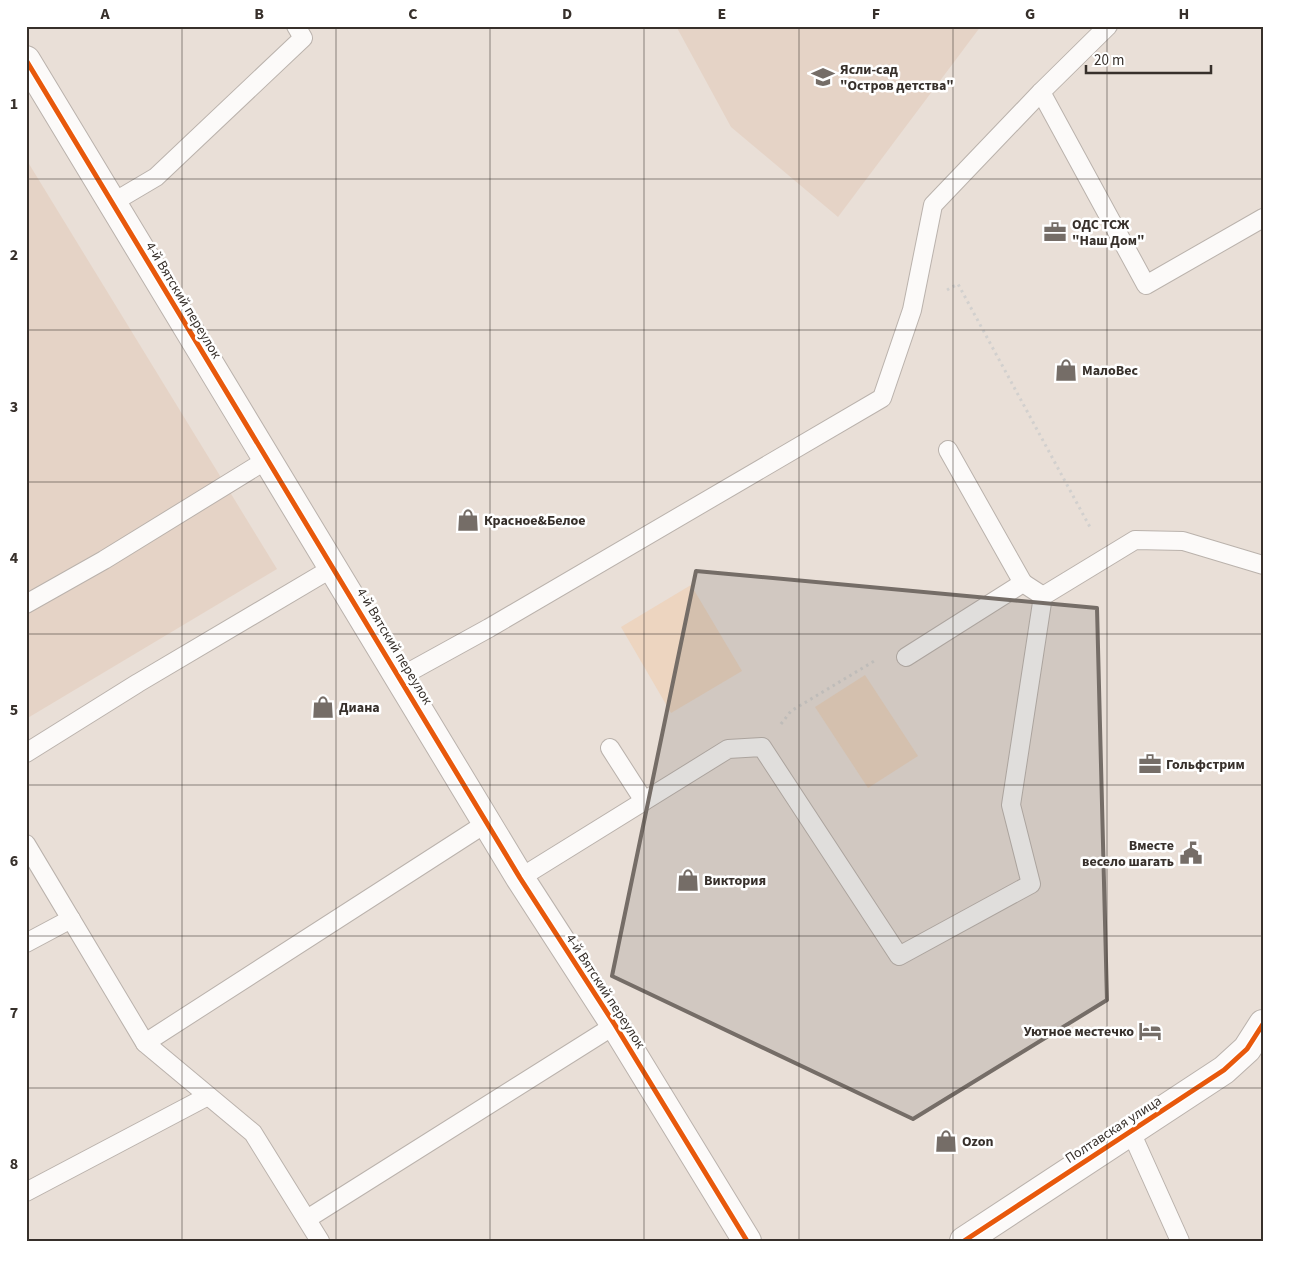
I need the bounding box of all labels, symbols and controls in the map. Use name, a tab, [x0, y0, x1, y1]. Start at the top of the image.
text: A	[99, 3, 110, 25]
text: B	[254, 3, 264, 25]
text: C	[408, 3, 418, 25]
text: D	[562, 3, 572, 25]
text: E	[718, 3, 726, 25]
text: F	[872, 3, 880, 25]
text: G	[1025, 3, 1035, 25]
text: H	[1179, 3, 1189, 25]
scale bar	[1086, 42, 1212, 74]
text: 20 m	[1094, 50, 1124, 71]
place label: Ясли-сад "Остров детства"	[840, 60, 954, 96]
school or university icon: Ясли-сад "Остров детства"	[810, 64, 836, 90]
text: 1	[10, 93, 18, 115]
place label: ОДС ТСЖ "Наш Дом"	[1072, 215, 1145, 251]
office icon: ОДС ТСЖ "Наш Дом"	[1042, 219, 1068, 245]
street label: 4-й Вятский переулок	[140, 238, 226, 363]
text: 2	[10, 244, 18, 266]
shop icon: МалоВес	[1053, 357, 1079, 383]
place label: МалоВес	[1082, 361, 1139, 381]
text: 3	[10, 396, 18, 418]
shop icon: Красное&Белое	[455, 507, 481, 533]
place label: Красное&Белое	[484, 511, 586, 531]
text: 4	[10, 547, 19, 569]
street label: 4-й Вятский переулок	[351, 584, 437, 709]
shop icon: Диана	[310, 694, 336, 720]
place label: Диана	[339, 698, 380, 718]
text: 5	[10, 699, 18, 721]
office icon: Гольфстрим	[1137, 751, 1163, 777]
place label: Гольфстрим	[1166, 755, 1245, 775]
place label: Вместе весело шагать	[1082, 836, 1174, 872]
public building icon: Вместе весело шагать	[1178, 840, 1204, 866]
text: 6	[10, 850, 18, 872]
shop icon: Виктория	[675, 867, 701, 893]
place label: Виктория	[704, 871, 766, 891]
street label: 4-й Вятский переулок	[560, 930, 650, 1053]
text: 7	[10, 1002, 18, 1024]
hotel icon: Уютное местечко	[1137, 1018, 1163, 1044]
place label: Уютное местечко	[1024, 1022, 1134, 1042]
street label: Полтавская улица	[1061, 1091, 1166, 1169]
shop icon: Ozon	[933, 1128, 959, 1154]
place label: Ozon	[962, 1132, 993, 1152]
text: 8	[10, 1153, 18, 1175]

